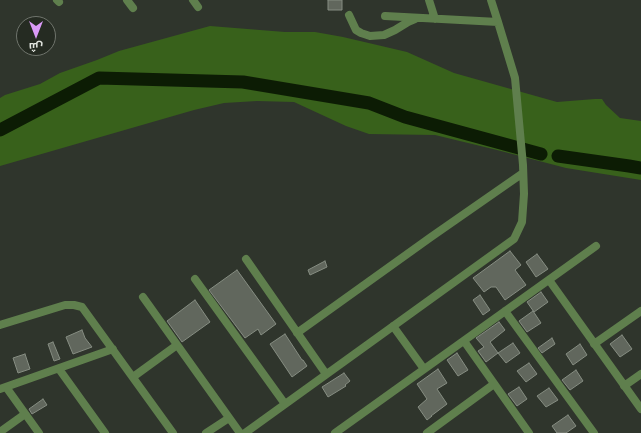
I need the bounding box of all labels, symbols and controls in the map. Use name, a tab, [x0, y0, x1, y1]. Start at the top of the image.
north arrow	[16, 16, 56, 56]
text: ش	[29, 41, 43, 53]

